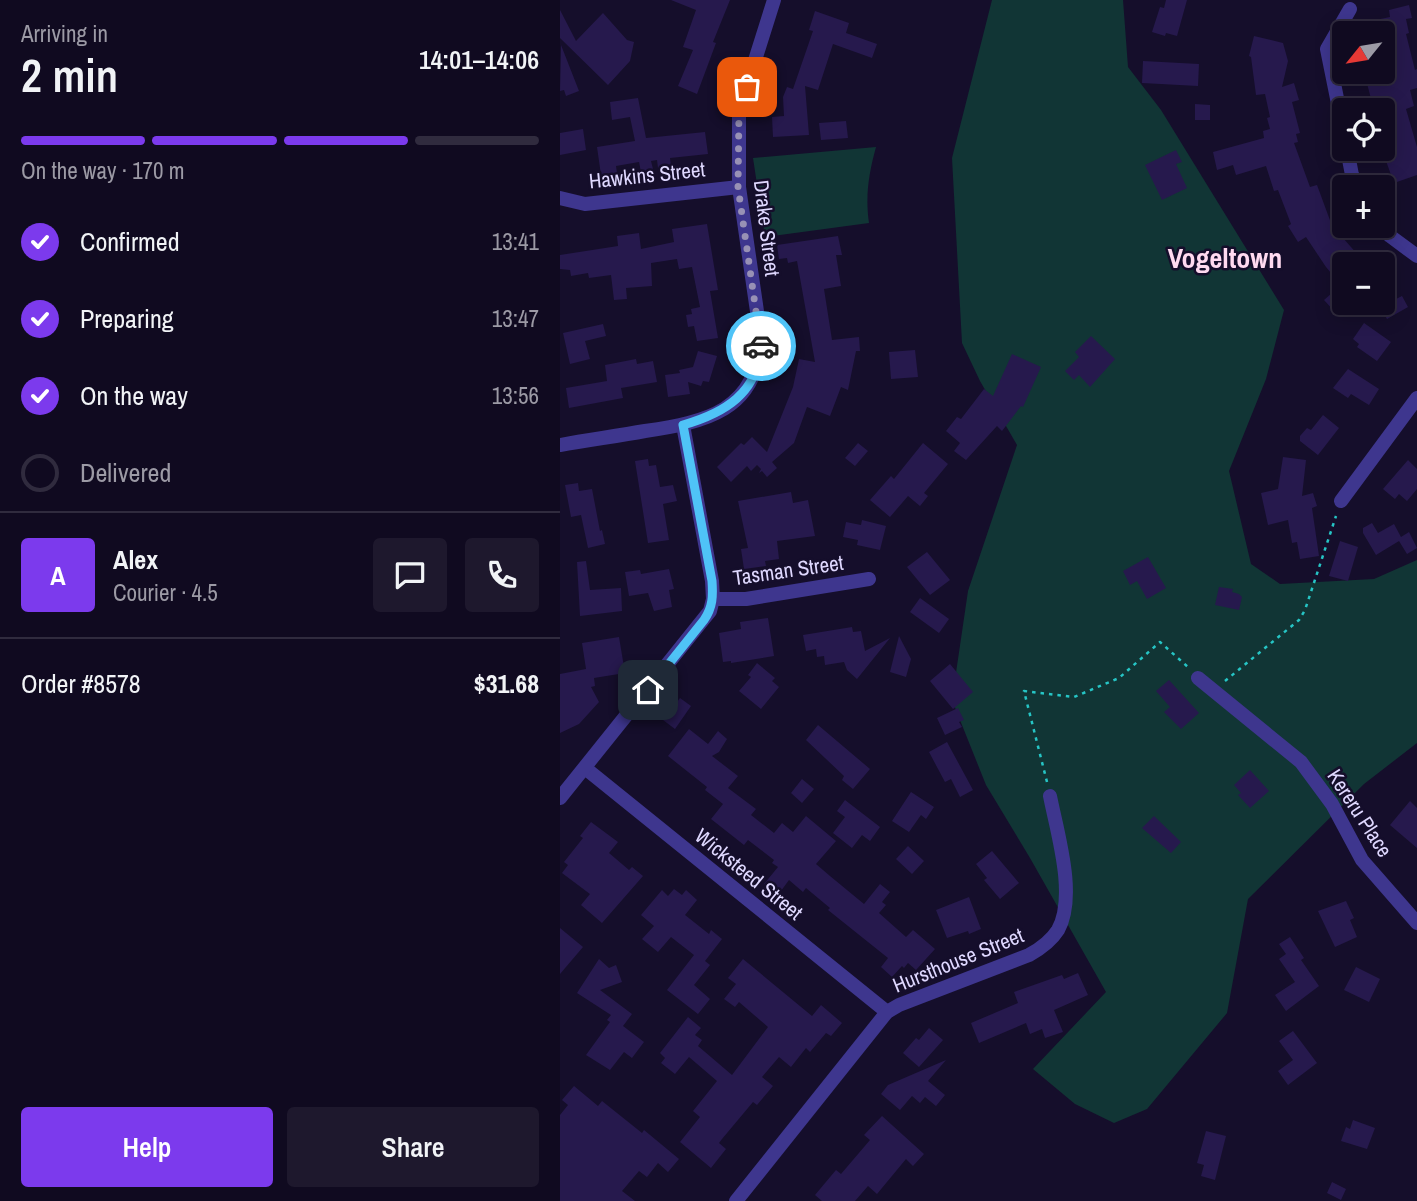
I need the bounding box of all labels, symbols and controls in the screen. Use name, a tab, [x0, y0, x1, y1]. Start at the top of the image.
text: Arriving in	[21, 18, 108, 49]
north arrow	[1332, 21, 1395, 84]
map controls	[1332, 21, 1395, 315]
text: 14:01–14:06	[419, 42, 539, 77]
text: 2 min	[21, 44, 118, 106]
pin	[717, 57, 777, 117]
icon: bag	[728, 68, 766, 106]
button: locate	[1332, 98, 1395, 161]
street label: Hawkins Street	[587, 154, 707, 196]
text: On the way · 170 m	[21, 155, 185, 186]
button: +	[1332, 175, 1395, 238]
street label: Drake Street	[747, 178, 787, 278]
icon: check	[21, 223, 59, 261]
text: Confirmed	[80, 224, 180, 259]
text: 13:41	[492, 226, 539, 257]
district label: Vogeltown	[1168, 239, 1282, 277]
button: −	[1332, 252, 1395, 315]
icon: check	[21, 300, 59, 338]
text: Preparing	[80, 301, 174, 336]
text: 13:47	[492, 303, 539, 334]
courier	[726, 311, 796, 381]
icon: car	[742, 327, 780, 365]
icon: check	[21, 377, 59, 415]
text: On the way	[80, 378, 188, 413]
text: 13:56	[492, 380, 539, 411]
text: Delivered	[80, 455, 171, 490]
button: chat	[373, 538, 447, 612]
button: phone	[465, 538, 539, 612]
text: Alex	[113, 542, 158, 577]
street label: Tasman Street	[731, 548, 845, 592]
text: A	[50, 558, 66, 593]
text: Courier · 4.5	[113, 577, 218, 608]
pin	[618, 660, 678, 720]
text: Order #8578	[21, 666, 141, 701]
text: $31.68	[474, 666, 539, 701]
icon: home	[629, 671, 667, 709]
street label: Kereru Place	[1321, 763, 1399, 863]
street label: Wicksteed Street	[689, 821, 809, 927]
street label: Hursthouse Street	[888, 920, 1028, 999]
button: Help	[21, 1107, 273, 1187]
button: Share	[287, 1107, 539, 1187]

